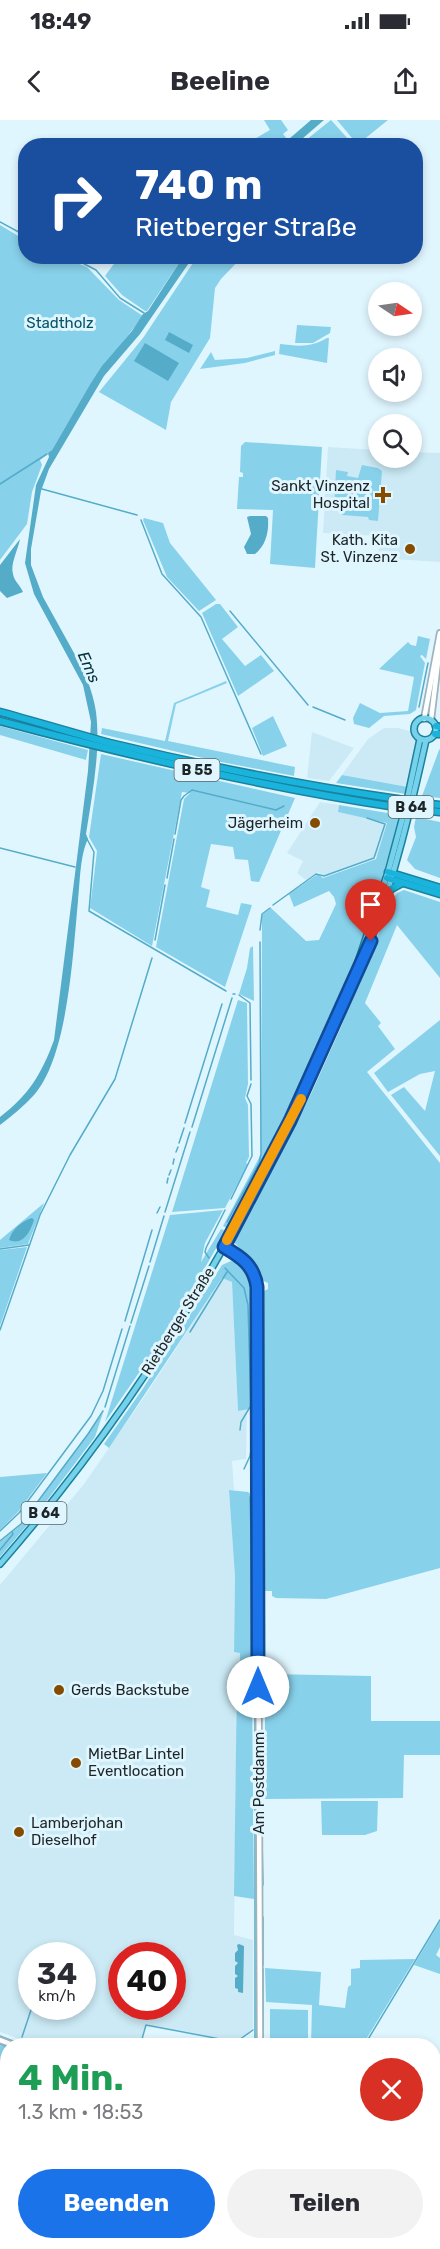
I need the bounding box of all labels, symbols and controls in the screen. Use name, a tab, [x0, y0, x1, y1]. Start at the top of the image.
text: 18:49	[30, 8, 91, 35]
icon: back	[18, 65, 51, 98]
text: Beeline	[170, 65, 270, 97]
icon: share	[389, 65, 422, 98]
text: 740 m	[135, 160, 262, 210]
icon: right	[36, 162, 114, 240]
text: Rietberger Straße	[135, 211, 357, 243]
north arrow	[368, 282, 422, 336]
map controls	[368, 282, 422, 468]
park label: Stadtholz	[26, 314, 94, 332]
button: sound	[368, 348, 422, 402]
button: search	[368, 414, 422, 468]
place label: Sankt Vinzenz Hospital	[271, 477, 370, 512]
marker: Sankt Vinzenz Hospital	[374, 486, 392, 504]
place label: Kath. Kita St. Vinzenz	[321, 531, 398, 566]
marker: Kath. Kita St. Vinzenz	[403, 542, 417, 556]
water label: Ems	[74, 648, 104, 686]
road number: B 55	[174, 759, 220, 781]
road number: B 64	[388, 796, 434, 818]
place label: Jägerheim	[228, 814, 303, 832]
marker: Jägerheim	[308, 816, 322, 830]
pin	[345, 879, 396, 941]
icon: arrive	[354, 888, 387, 921]
street label: Rietberger Straße	[138, 1264, 218, 1378]
road number: B 64	[22, 1502, 66, 1524]
position arrow	[226, 1655, 290, 1719]
place label: Gerds Backstube	[71, 1681, 189, 1699]
marker: Gerds Backstube	[52, 1683, 66, 1697]
street label: Am Postdamm	[250, 1732, 268, 1834]
place label: MietBar Lintel Eventlocation	[88, 1745, 184, 1780]
marker: MietBar Lintel Eventlocation	[69, 1756, 83, 1770]
place label: Lamberjohan Dieselhof	[31, 1814, 123, 1849]
marker: Lamberjohan Dieselhof	[12, 1825, 26, 1839]
speed limit sign: 40	[108, 1942, 186, 2020]
text: 34	[37, 1956, 77, 1992]
text: km/h	[38, 1987, 76, 2005]
text: 4 Min.	[18, 2056, 124, 2099]
button: close	[360, 2058, 423, 2121]
text: 1.3 km · 18:53	[18, 2100, 143, 2124]
button: Beenden	[18, 2169, 215, 2238]
button: Teilen	[227, 2169, 423, 2238]

